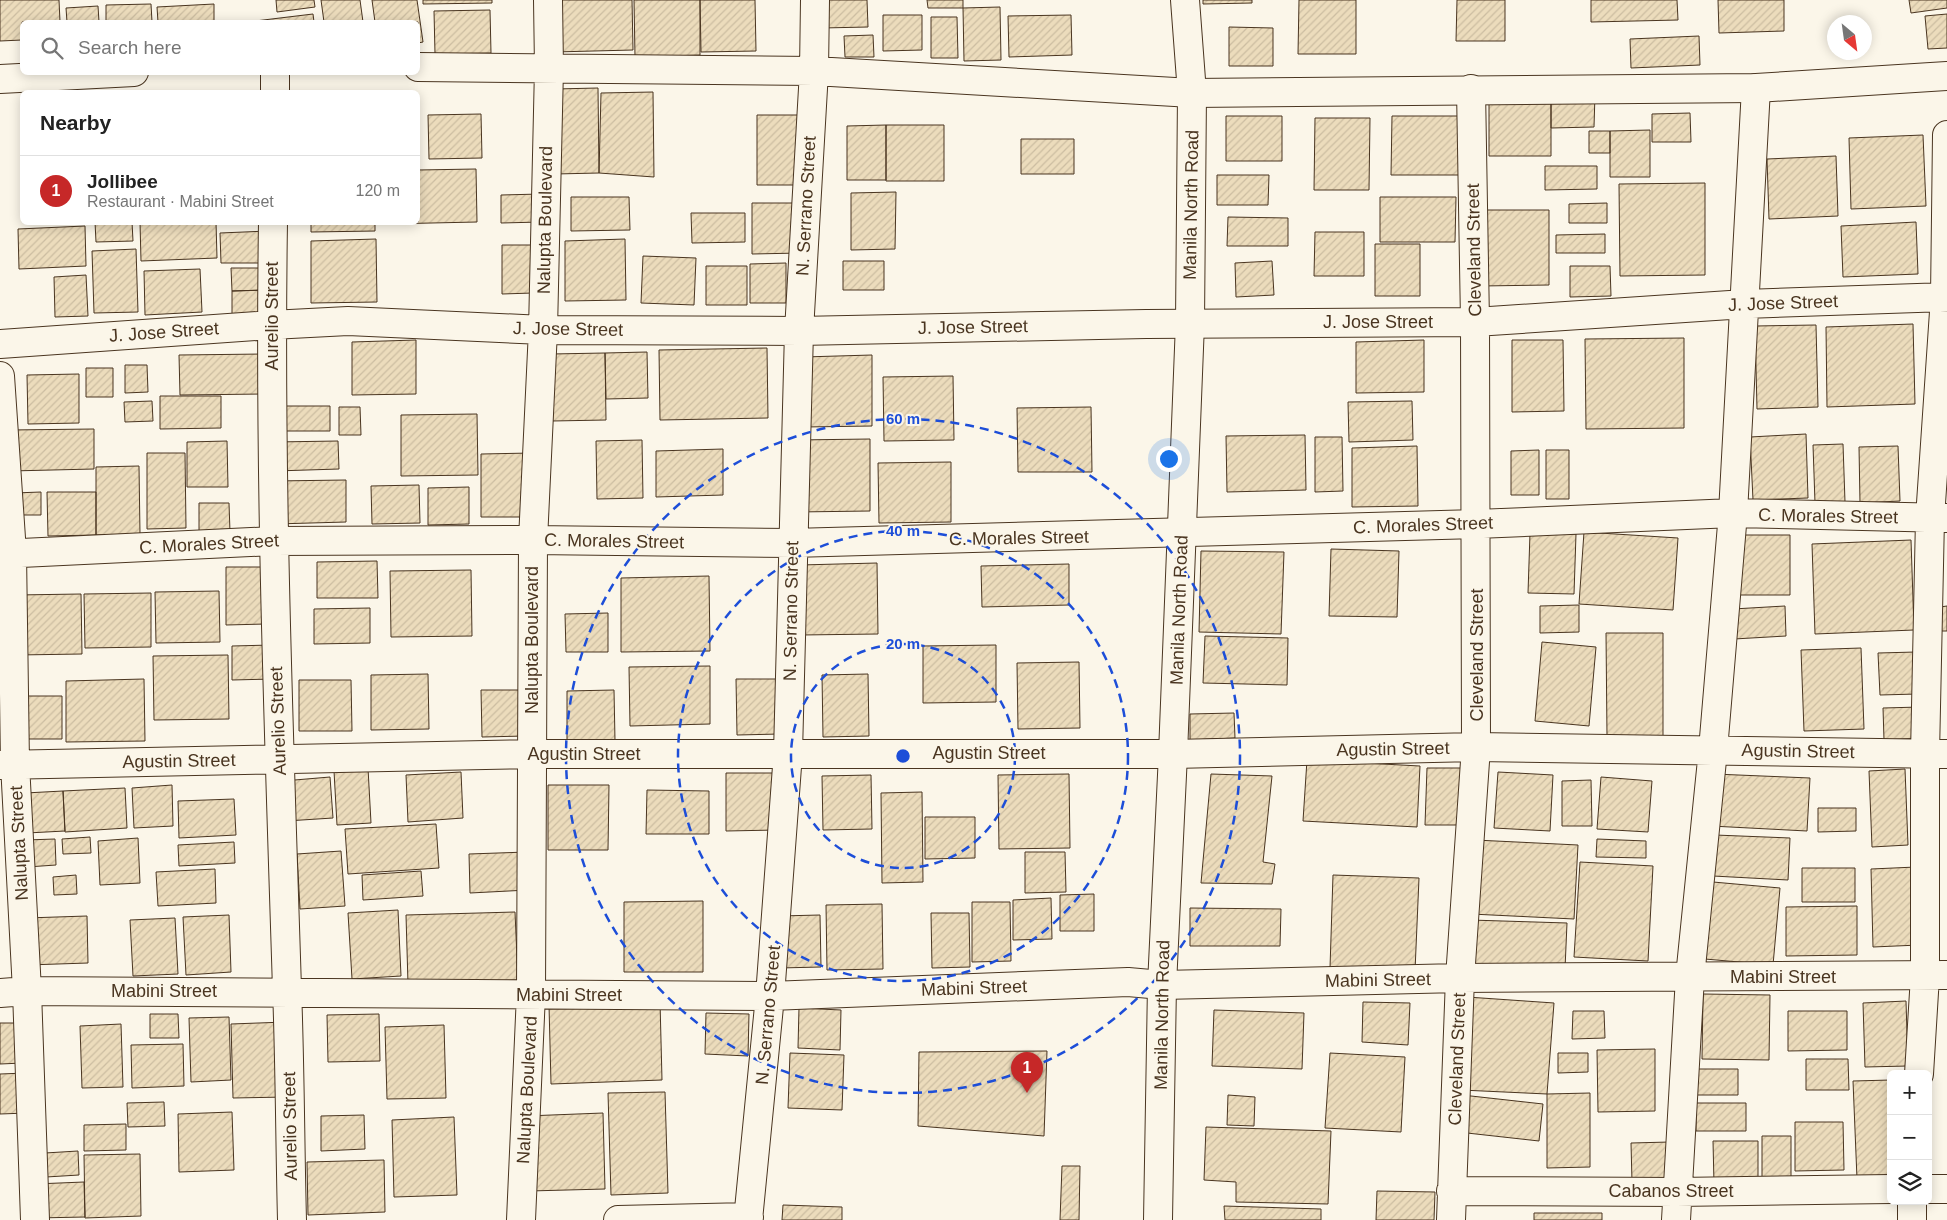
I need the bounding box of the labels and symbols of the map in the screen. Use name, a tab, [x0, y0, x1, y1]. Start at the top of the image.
north arrow	[1827, 15, 1872, 60]
street label: Manila North Road	[1180, 130, 1202, 280]
street label: N. Serrano Street	[792, 136, 820, 276]
street label: Nalupta Boulevard	[534, 146, 556, 294]
street label: Cleveland Street	[1463, 183, 1485, 317]
street label: Aurelio Street	[262, 261, 282, 371]
street label: J. Jose Street	[1728, 291, 1838, 315]
street label: J. Jose Street	[1323, 312, 1433, 332]
street label: J. Jose Street	[918, 316, 1028, 338]
street label: J. Jose Street	[108, 318, 220, 346]
street label: J. Jose Street	[513, 318, 623, 340]
text: 60 m	[886, 410, 920, 427]
your location	[1156, 446, 1182, 472]
street label: C. Morales Street	[1758, 505, 1898, 527]
street label: C. Morales Street	[1353, 513, 1493, 537]
text: 40 m	[886, 522, 920, 539]
street label: C. Morales Street	[949, 527, 1089, 549]
street label: C. Morales Street	[139, 530, 279, 558]
street label: C. Morales Street	[544, 530, 684, 552]
street label: Manila North Road	[1166, 535, 1192, 685]
street label: N. Serrano Street	[780, 541, 802, 681]
street label: Nalupta Boulevard	[522, 566, 542, 714]
street label: Cleveland Street	[1467, 588, 1487, 722]
text: 20 m	[886, 635, 920, 652]
street label: Aurelio Street	[266, 666, 290, 776]
street label: Agustin Street	[1336, 738, 1450, 760]
street label: Agustin Street	[1741, 740, 1855, 762]
street label: Agustin Street	[932, 743, 1046, 763]
street label: Agustin Street	[527, 744, 641, 764]
centre of rings	[894, 747, 912, 765]
street label: Agustin Street	[122, 750, 236, 772]
street label: Nalupta Street	[6, 785, 32, 901]
street label: Manila North Road	[1151, 940, 1173, 1090]
street label: N. Serrano Street	[752, 944, 784, 1086]
street label: Mabini Street	[1730, 967, 1836, 987]
street label: Mabini Street	[1325, 969, 1431, 991]
street label: Mabini Street	[921, 976, 1027, 1000]
street label: Mabini Street	[111, 981, 217, 1001]
street label: Mabini Street	[516, 985, 622, 1005]
street label: Cleveland Street	[1445, 992, 1469, 1126]
street label: Nalupta Boulevard	[513, 1016, 541, 1164]
pin: 1	[1011, 1052, 1043, 1093]
street label: Aurelio Street	[279, 1071, 301, 1181]
street label: Cabanos Street	[1608, 1181, 1734, 1201]

